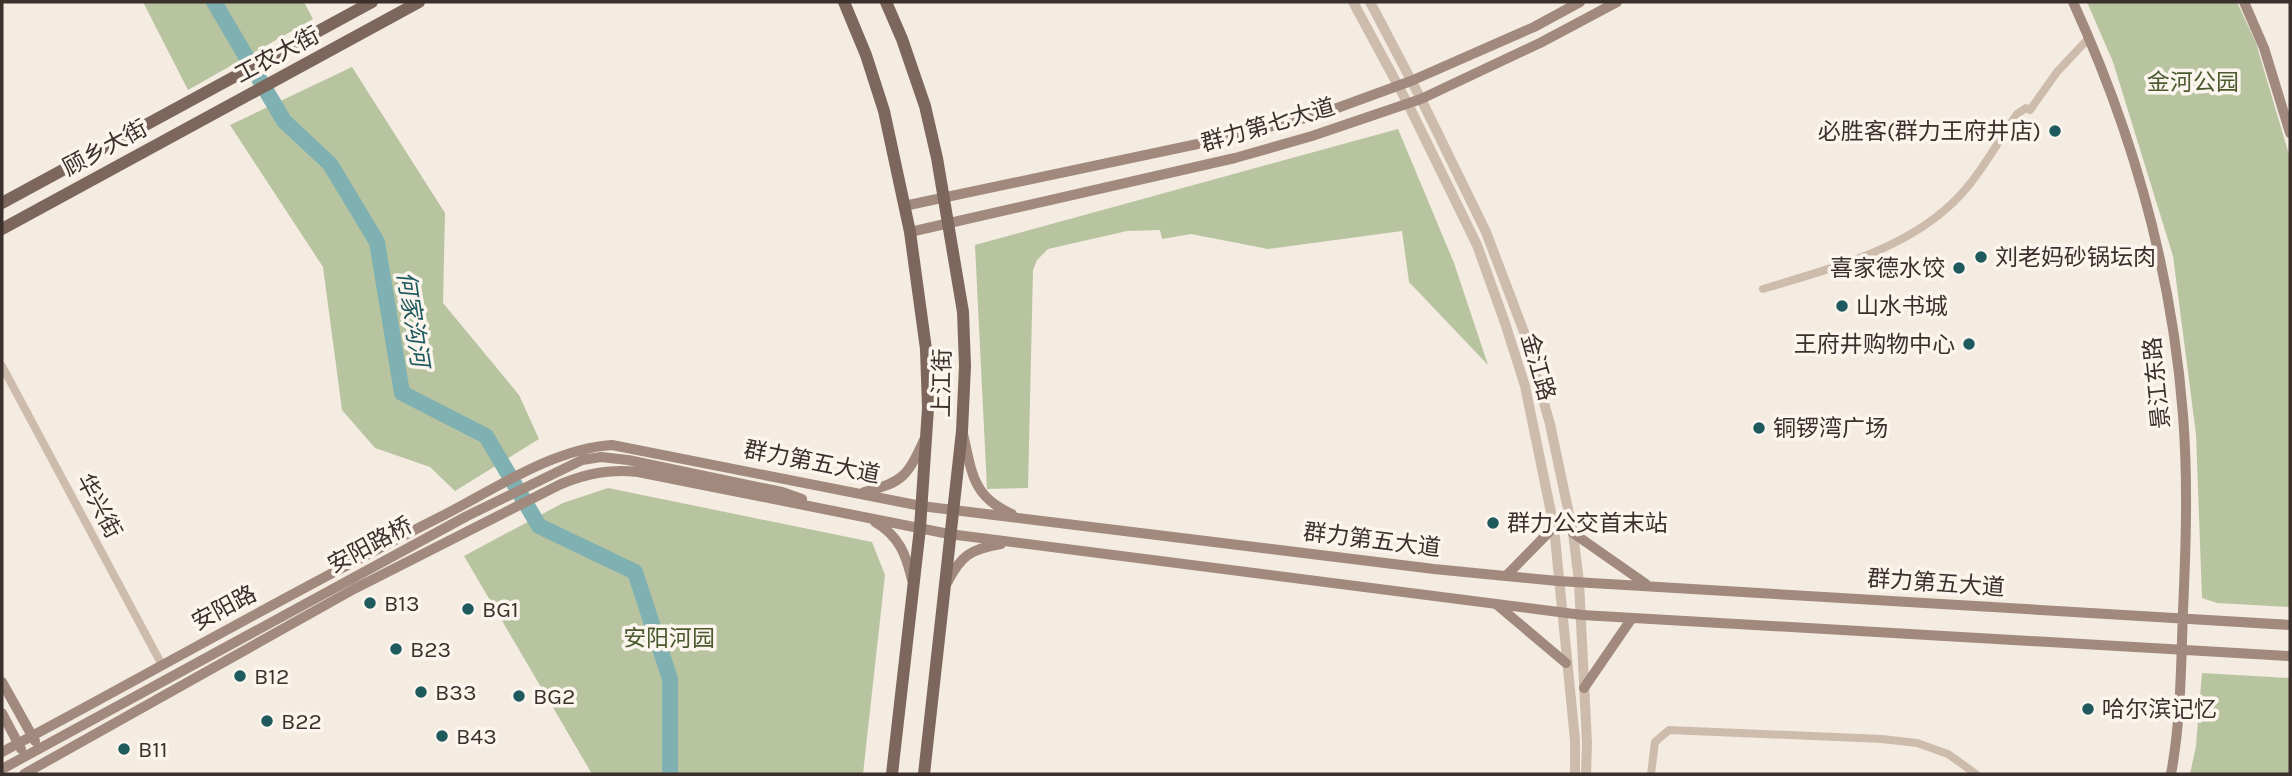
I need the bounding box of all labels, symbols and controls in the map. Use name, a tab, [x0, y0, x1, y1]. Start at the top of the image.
street label: 工农大街	[230, 21, 324, 89]
park label: 金河公园	[2147, 69, 2239, 96]
street label: 群力第七大道	[1198, 93, 1338, 157]
street label: 顾乡大街	[58, 114, 152, 182]
place label: 必胜客(群力王府井店)	[1818, 118, 2041, 145]
marker: 必胜客(群力王府井店)	[2047, 123, 2063, 139]
place label: 刘老妈砂锅坛肉	[1995, 244, 2156, 271]
marker: 刘老妈砂锅坛肉	[1973, 249, 1989, 265]
place label: 喜家德水饺	[1830, 255, 1945, 282]
marker: 喜家德水饺	[1951, 260, 1967, 276]
water label: 何家沟河	[392, 269, 435, 373]
place label: 山水书城	[1856, 293, 1948, 320]
marker: 山水书城	[1834, 298, 1850, 314]
street label: 金江路	[1516, 330, 1560, 404]
place label: 王府井购物中心	[1794, 331, 1955, 358]
marker: 王府井购物中心	[1961, 336, 1977, 352]
street label: 景江东路	[2139, 336, 2175, 430]
street label: 上江街	[928, 348, 956, 418]
place label: 铜锣湾广场	[1773, 415, 1888, 442]
marker: 铜锣湾广场	[1751, 420, 1767, 436]
street label: 群力第五大道	[742, 436, 882, 488]
street label: 华兴街	[71, 469, 127, 543]
place label: 群力公交首末站	[1507, 510, 1668, 537]
street label: 安阳路桥	[323, 511, 417, 579]
marker: 群力公交首末站	[1485, 515, 1501, 531]
street label: 群力第五大道	[1302, 518, 1442, 562]
street label: 群力第五大道	[1866, 565, 2006, 601]
street label: 安阳路	[187, 580, 261, 636]
place label: B13	[384, 590, 419, 617]
marker: B13	[362, 595, 378, 611]
place label: BG1	[482, 596, 519, 623]
marker: BG1	[460, 601, 476, 617]
park label: 安阳河园	[623, 625, 715, 652]
place label: B23	[410, 636, 451, 663]
marker: B23	[388, 641, 404, 657]
place label: B12	[254, 663, 289, 690]
marker: B12	[232, 668, 248, 684]
place label: B33	[435, 679, 476, 706]
place label: BG2	[533, 683, 575, 710]
marker: B33	[413, 684, 429, 700]
marker: BG2	[511, 688, 527, 704]
place label: 哈尔滨记忆	[2102, 696, 2217, 723]
marker: 哈尔滨记忆	[2080, 701, 2096, 717]
place label: B22	[281, 708, 322, 735]
marker: B22	[259, 713, 275, 729]
place label: B43	[456, 723, 497, 750]
marker: B43	[434, 728, 450, 744]
place label: B11	[138, 736, 168, 763]
marker: B11	[116, 741, 132, 757]

